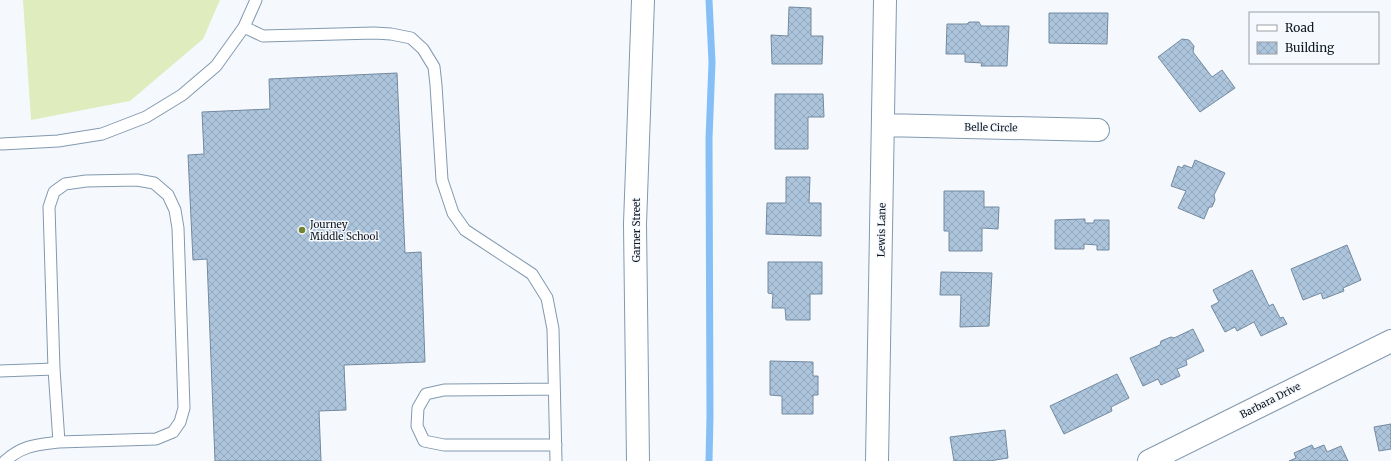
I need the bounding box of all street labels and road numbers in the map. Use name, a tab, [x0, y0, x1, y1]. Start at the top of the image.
street label: Belle Circle	[964, 121, 1018, 134]
street label: Garner Street	[630, 198, 643, 262]
street label: Lewis Lane	[875, 203, 888, 257]
street label: Barbara Drive	[1238, 380, 1303, 421]

